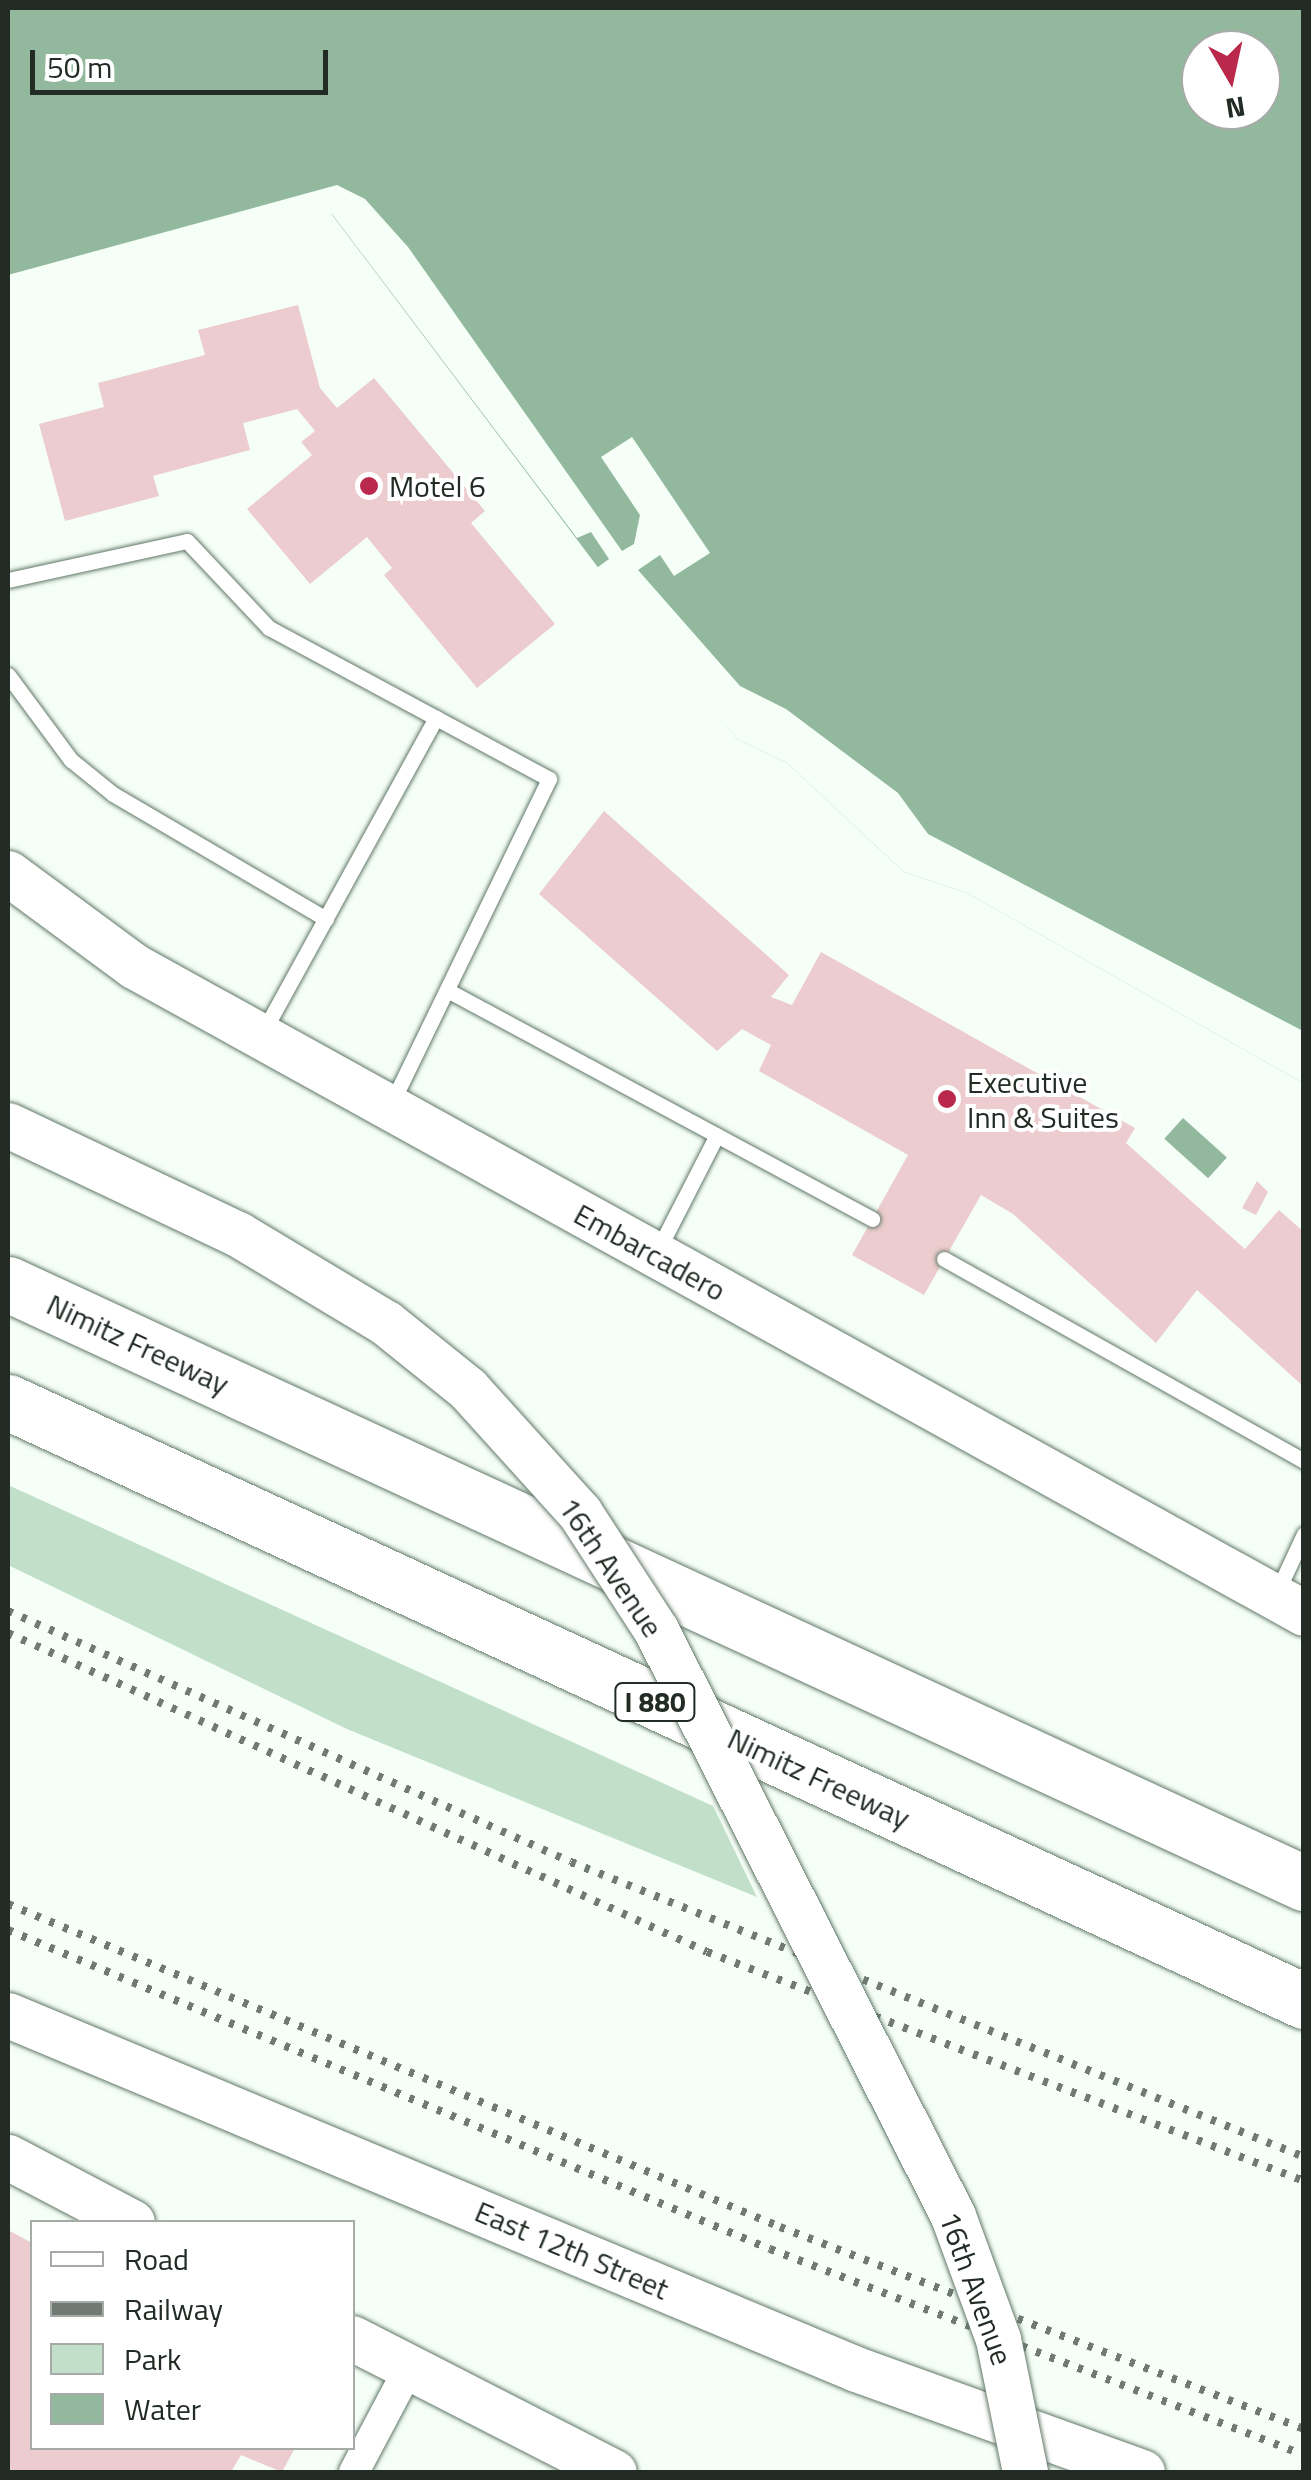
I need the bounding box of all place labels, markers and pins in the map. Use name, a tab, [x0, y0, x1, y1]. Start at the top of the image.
place label: Motel 6	[389, 468, 486, 504]
marker: Motel 6	[358, 475, 380, 497]
place label: Executive Inn & Suites	[967, 1064, 1119, 1134]
marker: Executive Inn & Suites	[936, 1088, 958, 1110]

